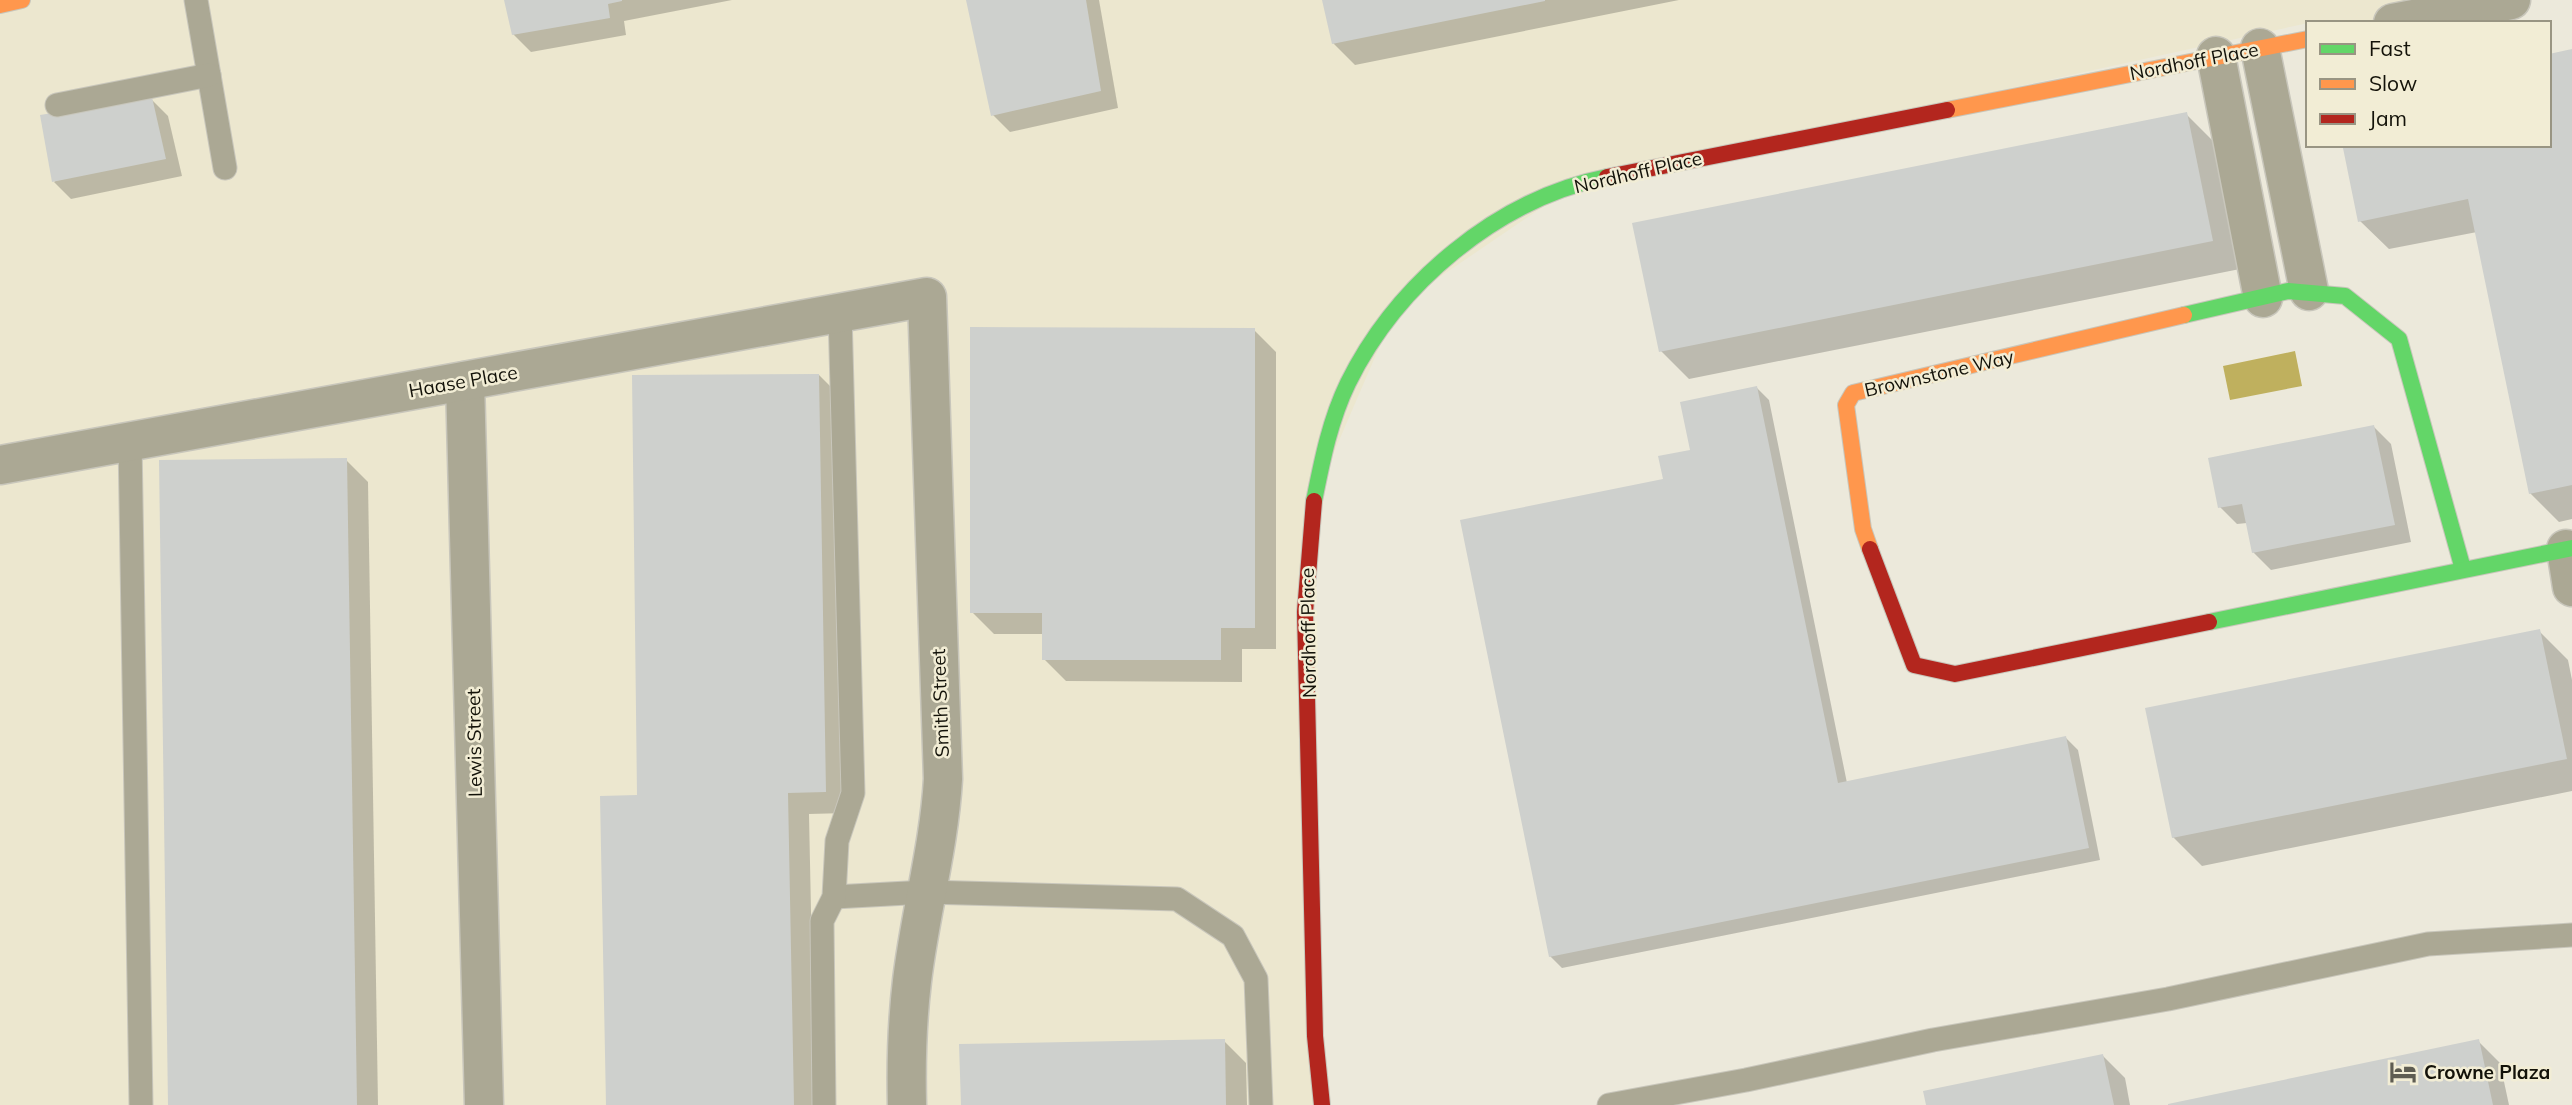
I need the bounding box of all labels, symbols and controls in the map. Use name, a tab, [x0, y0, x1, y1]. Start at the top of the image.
legend	[2306, 21, 2551, 147]
text: Fast	[2369, 35, 2411, 61]
street label: Nordhoff Place	[2128, 37, 2260, 85]
text: Slow	[2369, 70, 2417, 96]
text: Jam	[2369, 105, 2407, 131]
street label: Nordhoff Place	[1572, 146, 1704, 198]
street label: Brownstone Way	[1862, 344, 2016, 402]
street label: Haase Place	[407, 360, 519, 402]
street label: Nordhoff Place	[1295, 568, 1321, 698]
street label: Smith Street	[926, 648, 954, 758]
street label: Lewis Street	[461, 688, 487, 797]
hotel icon: Crowne Plaza	[2388, 1057, 2418, 1087]
place label: Crowne Plaza	[2424, 1060, 2550, 1084]

